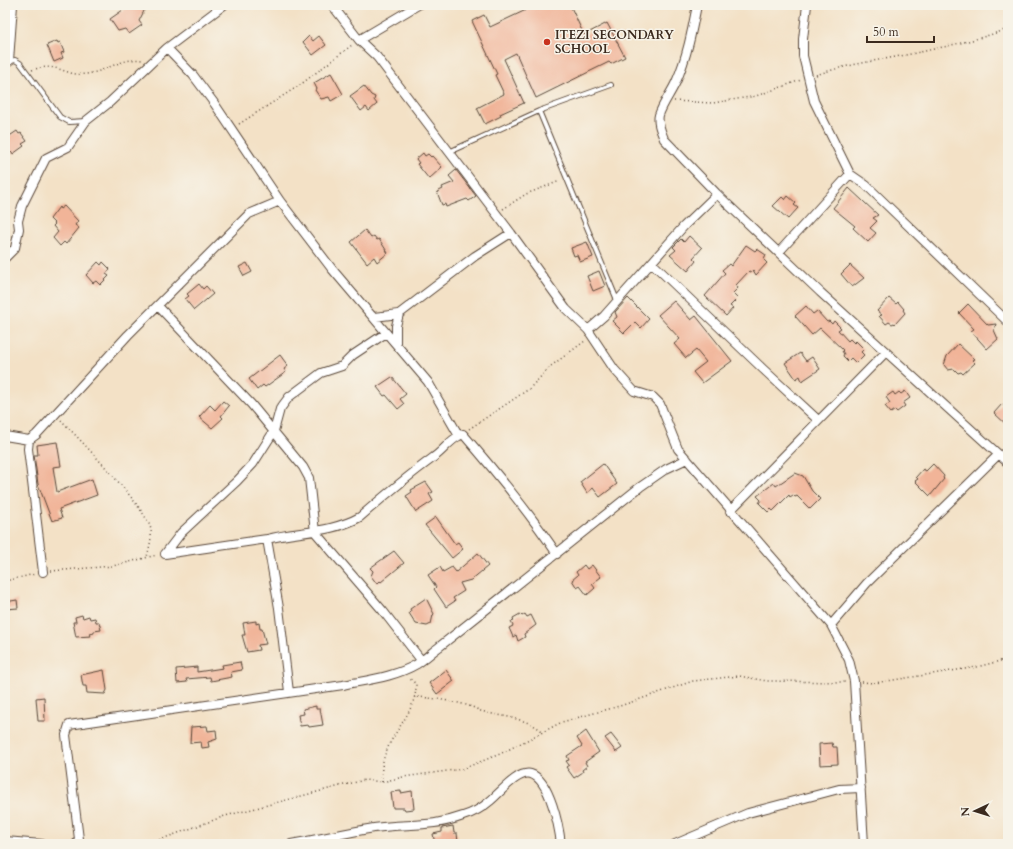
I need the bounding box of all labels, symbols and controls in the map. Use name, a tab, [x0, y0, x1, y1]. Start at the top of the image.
scale bar	[867, 18, 934, 44]
text: 50 m	[873, 24, 900, 40]
place label: ITEZI SECONDARY SCHOOL	[555, 27, 674, 57]
marker: ITEZI SECONDARY SCHOOL	[542, 37, 552, 47]
north arrow	[955, 791, 995, 831]
text: N	[958, 806, 973, 817]

